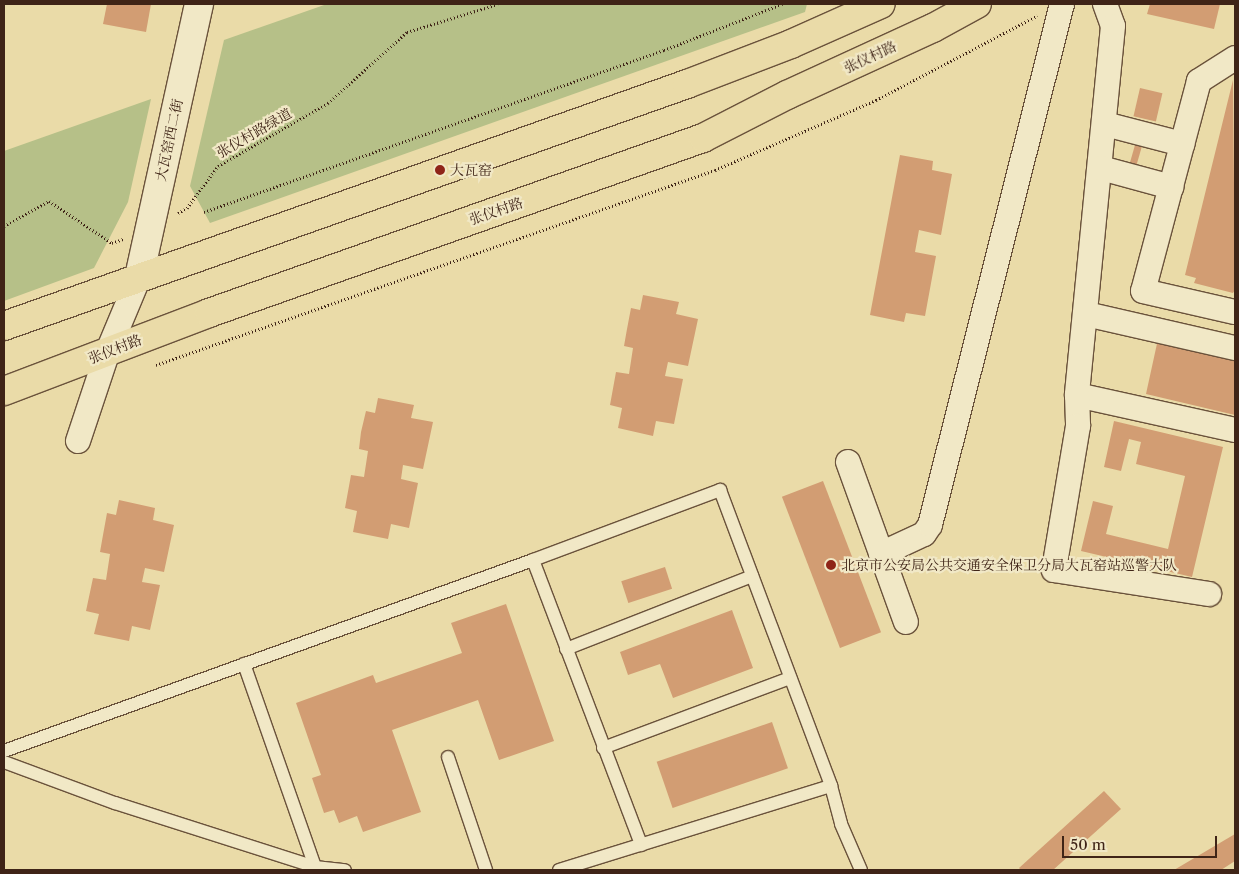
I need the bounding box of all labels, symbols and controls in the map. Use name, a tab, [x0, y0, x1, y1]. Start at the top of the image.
street label: 张仪村路	[841, 38, 899, 76]
street label: 大瓦窑西二街	[152, 97, 186, 183]
street label: 张仪村路绿道	[213, 105, 295, 161]
place label: 大瓦窑	[450, 162, 492, 178]
marker: 大瓦窑	[434, 164, 446, 176]
street label: 张仪村路	[467, 194, 525, 228]
street label: 张仪村路	[86, 331, 144, 367]
place label: 北京市公安局公共交通安全保卫分局大瓦窑站巡警大队	[841, 557, 1177, 573]
marker: 北京市公安局公共交通安全保卫分局大瓦窑站巡警大队	[825, 559, 837, 571]
scale bar	[1064, 826, 1219, 858]
text: 50 m	[1070, 835, 1106, 854]

